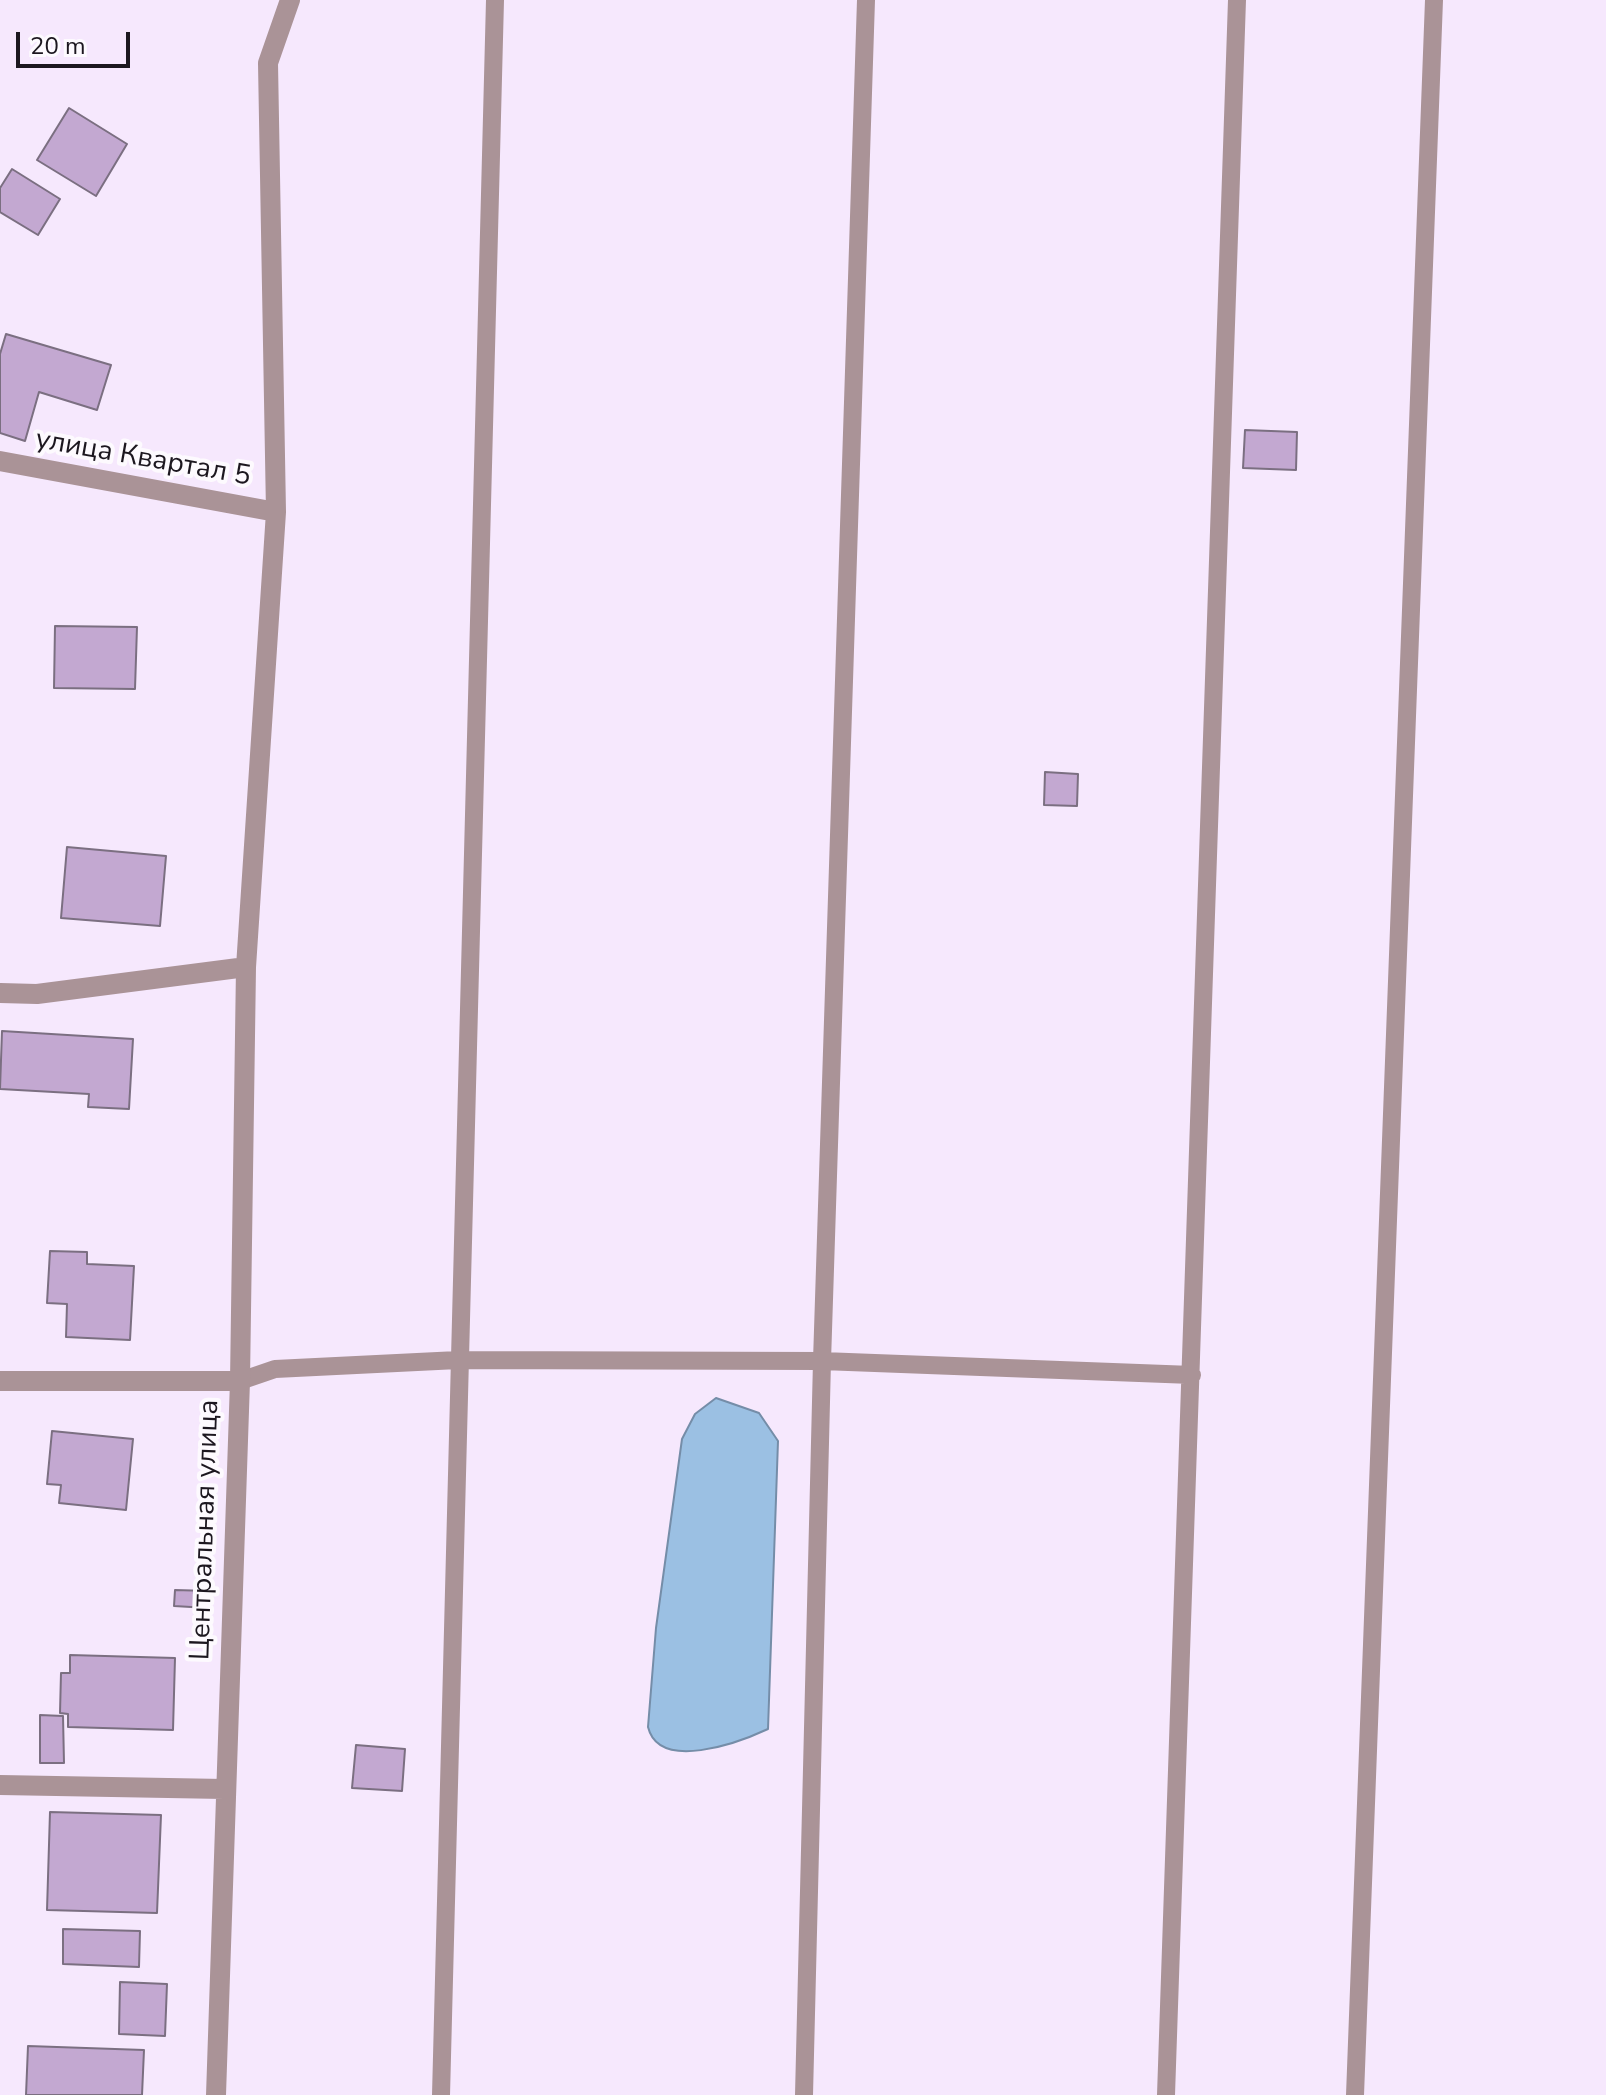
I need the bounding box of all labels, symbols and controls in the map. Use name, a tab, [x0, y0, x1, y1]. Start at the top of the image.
scale bar	[20, 16, 134, 66]
text: 20 m	[30, 30, 86, 62]
street label: улица Квартал 5	[33, 424, 253, 494]
street label: Центральная улица	[185, 1399, 227, 1661]

